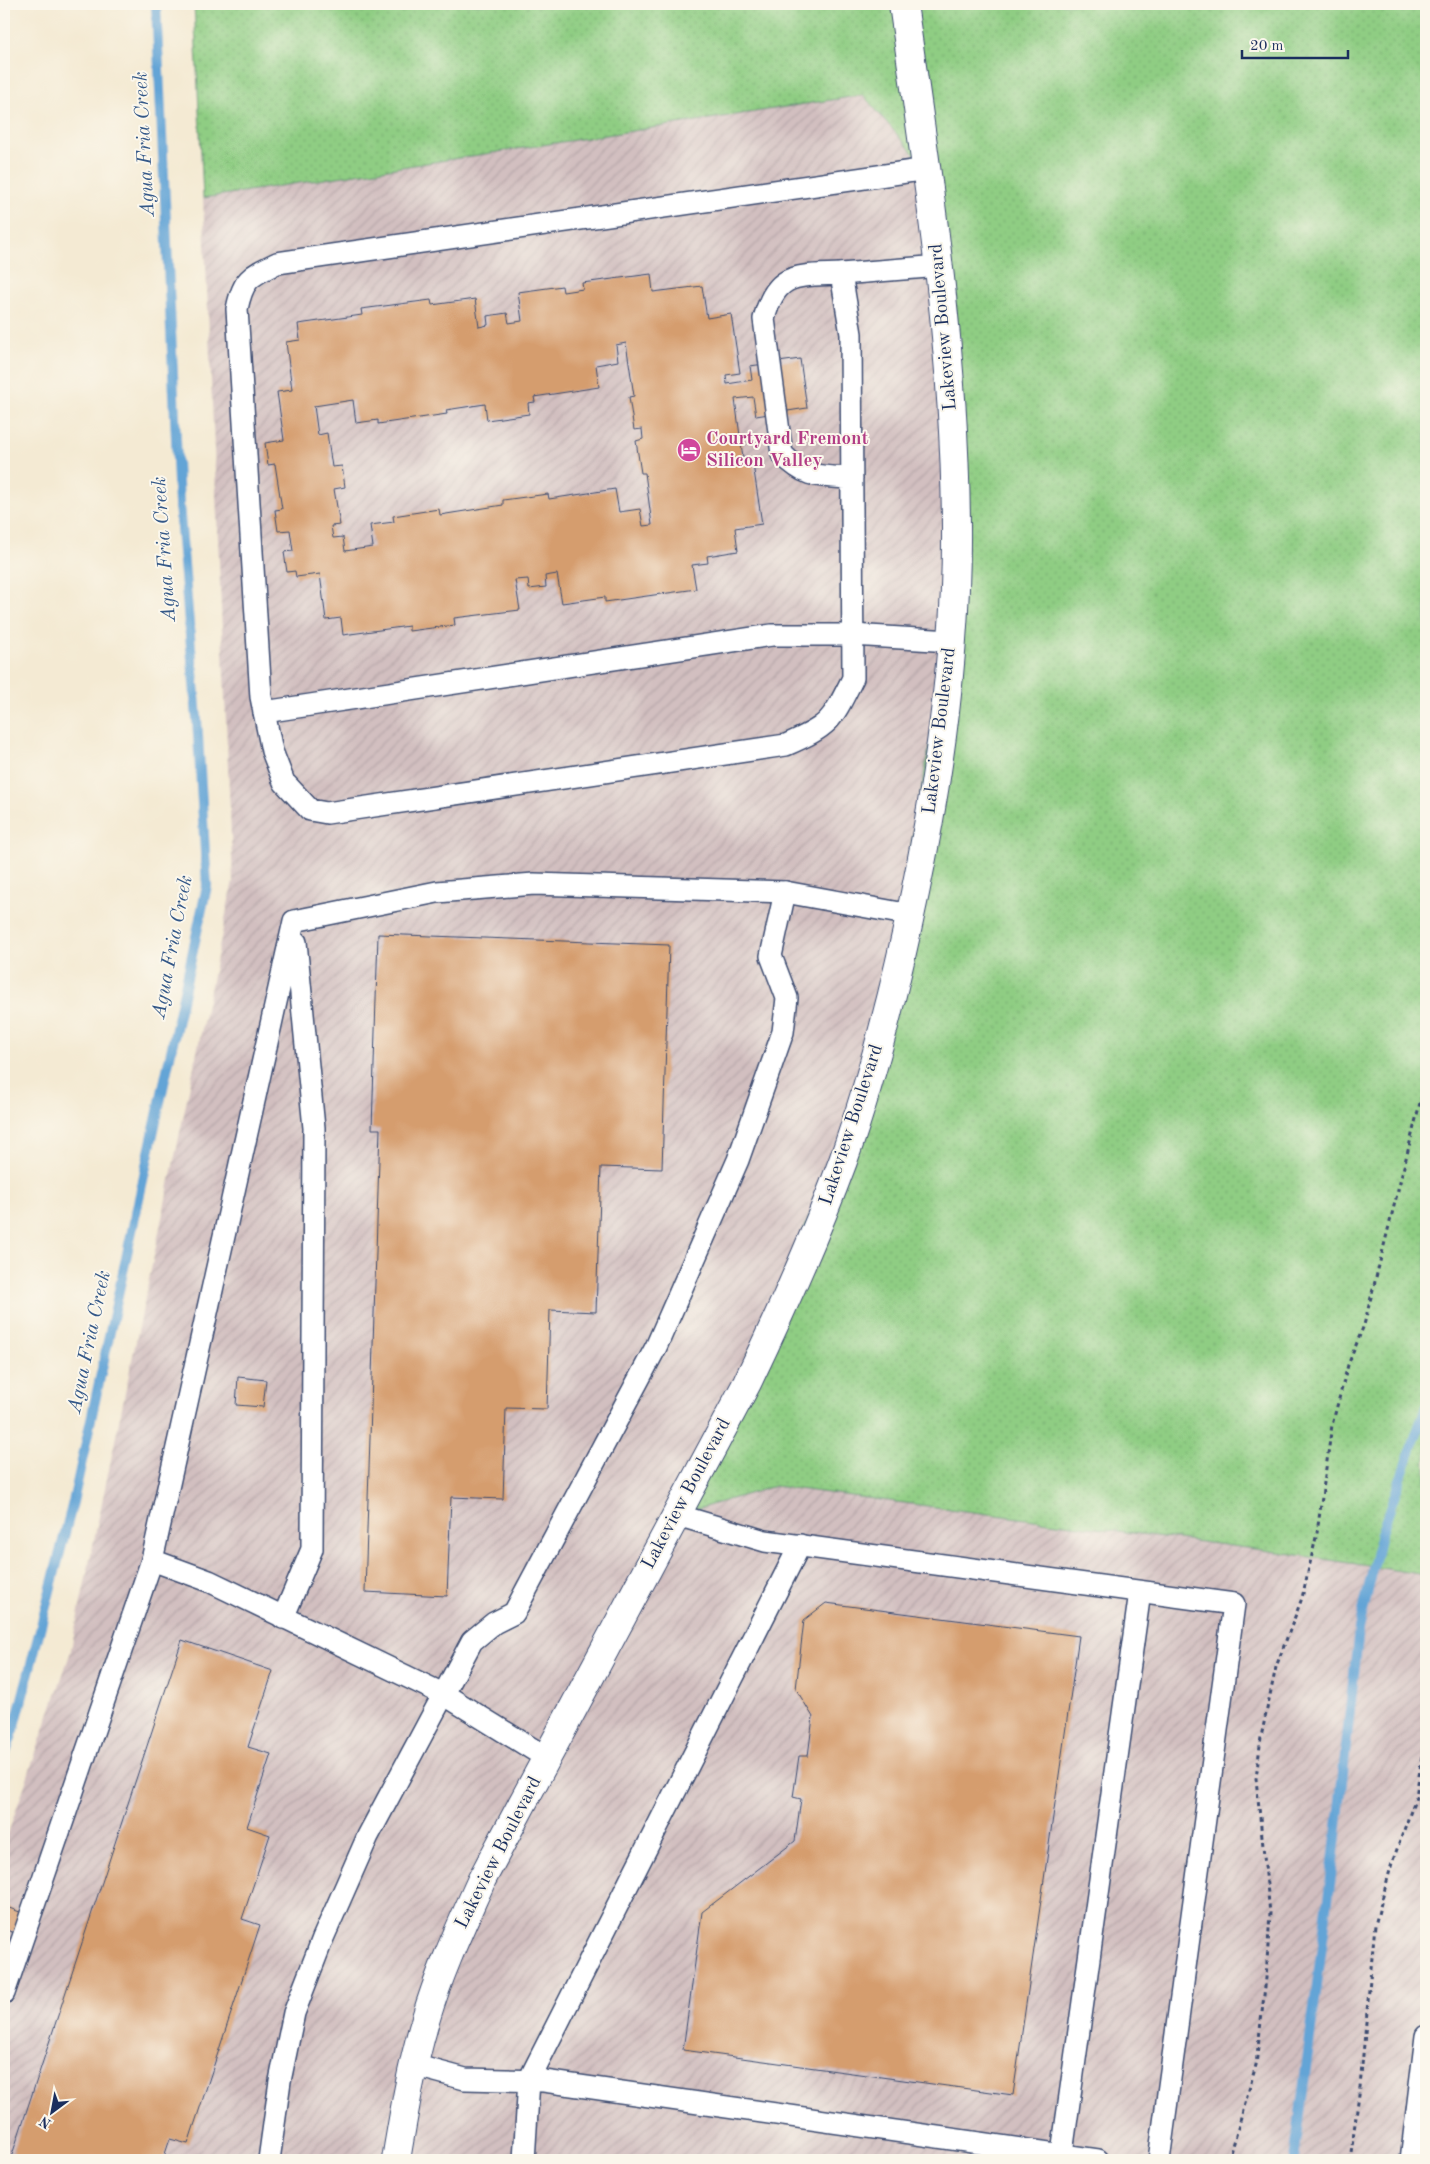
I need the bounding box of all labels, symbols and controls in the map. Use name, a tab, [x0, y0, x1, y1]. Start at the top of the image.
scale bar	[1242, 28, 1349, 60]
text: 20 m	[1250, 39, 1284, 54]
water label: Agua Fria Creek	[131, 71, 159, 218]
street label: Lakeview Boulevard	[927, 242, 961, 411]
place label: Courtyard Fremont Silicon Valley	[706, 430, 869, 471]
hotel icon: Courtyard Fremont Silicon Valley	[676, 437, 702, 463]
water label: Agua Fria Creek	[150, 476, 180, 623]
street label: Lakeview Boulevard	[920, 646, 960, 815]
water label: Agua Fria Creek	[149, 874, 197, 1021]
street label: Lakeview Boulevard	[817, 1042, 887, 1208]
water label: Agua Fria Creek	[65, 1269, 115, 1416]
street label: Lakeview Boulevard	[639, 1415, 735, 1573]
street label: Lakeview Boulevard	[452, 1774, 546, 1932]
north arrow	[28, 2086, 78, 2136]
text: N	[37, 2113, 54, 2131]

